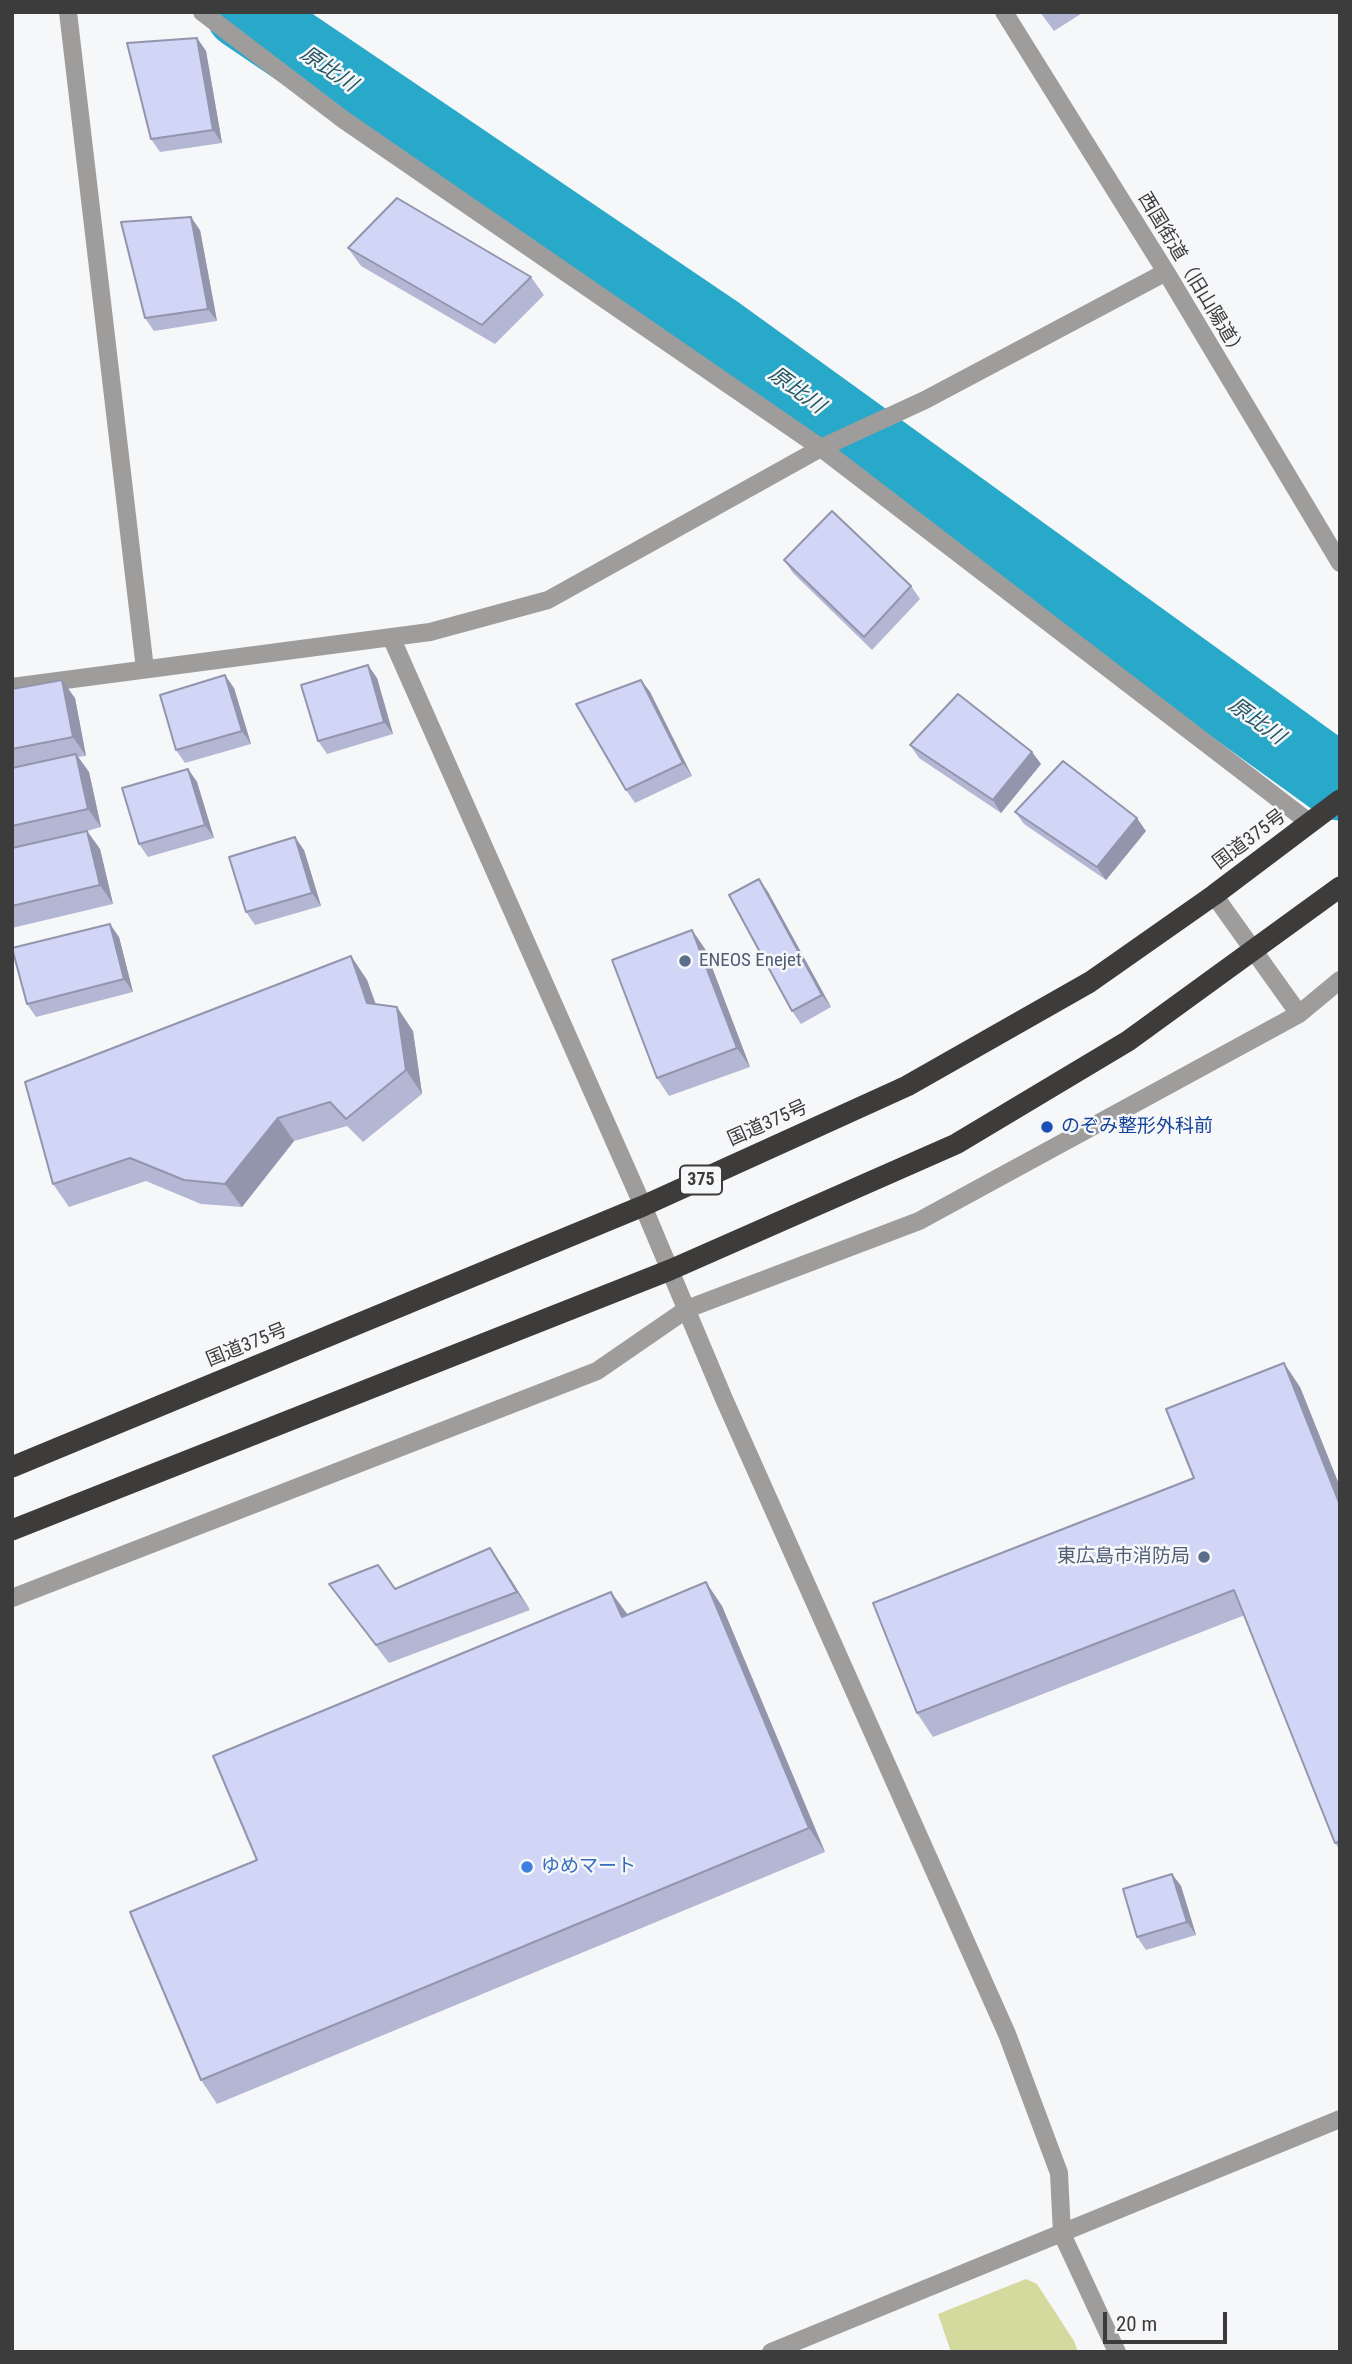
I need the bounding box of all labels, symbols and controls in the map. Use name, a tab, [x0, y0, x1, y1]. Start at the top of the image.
water label: 原比川	[295, 42, 361, 98]
street label: 西国街道（旧山陽道）	[1132, 189, 1250, 363]
water label: 原比川	[763, 362, 829, 420]
water label: 原比川	[1223, 693, 1289, 751]
street label: 国道375号	[1209, 805, 1291, 875]
place label: ENEOS Enejet	[699, 950, 802, 972]
marker: ENEOS Enejet	[677, 953, 693, 969]
street label: 国道375号	[724, 1096, 812, 1152]
place label: のぞみ整形外科前	[1061, 1116, 1213, 1138]
marker: のぞみ整形外科前	[1039, 1119, 1055, 1135]
road number: 375	[680, 1166, 722, 1195]
street label: 国道375号	[203, 1319, 291, 1373]
place label: 東広島市消防局	[1057, 1546, 1190, 1568]
marker: 東広島市消防局	[1196, 1549, 1212, 1565]
place label: ゆめマート	[541, 1856, 636, 1878]
marker: ゆめマート	[519, 1859, 535, 1875]
scale bar	[1107, 2298, 1231, 2342]
text: 20 m	[1116, 2312, 1157, 2336]

